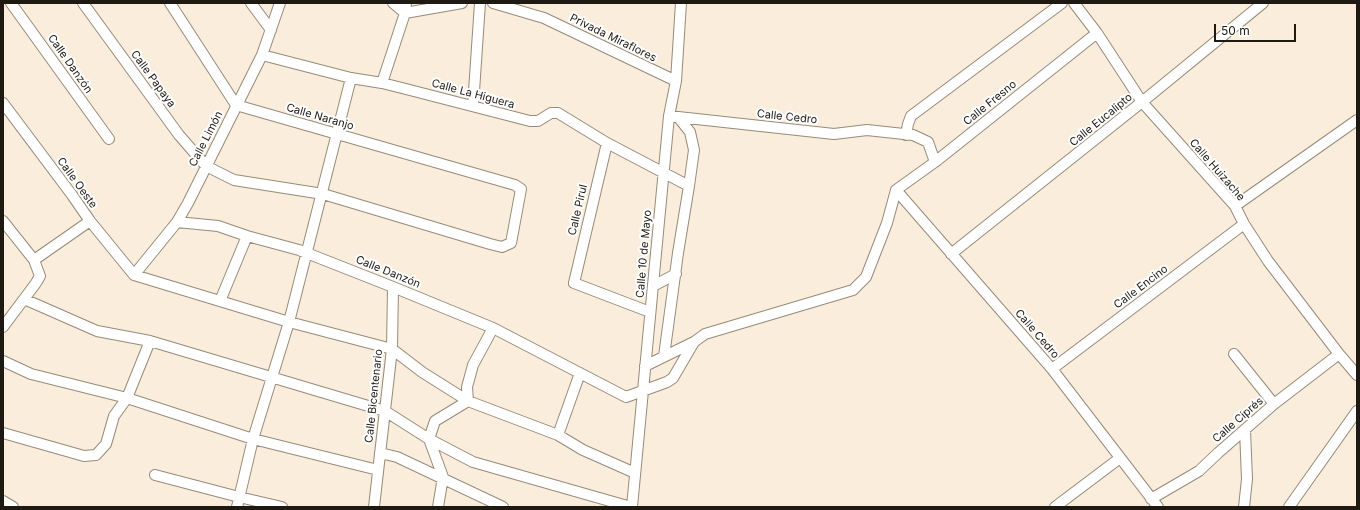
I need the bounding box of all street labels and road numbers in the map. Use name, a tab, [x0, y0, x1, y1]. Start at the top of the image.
street label: Privada Miraflores	[568, 11, 658, 65]
street label: Calle Danzón	[45, 32, 95, 96]
street label: Calle Papaya	[128, 48, 178, 110]
street label: Calle La Higuera	[430, 77, 516, 111]
street label: Calle Fresno	[961, 78, 1019, 128]
street label: Calle Eucalipto	[1067, 91, 1135, 149]
street label: Calle Naranjo	[285, 101, 355, 133]
street label: Calle Cedro	[756, 107, 818, 127]
street label: Calle Limón	[186, 109, 226, 169]
street label: Calle Huizache	[1186, 136, 1248, 204]
street label: Calle Oeste	[54, 155, 100, 211]
street label: Calle Pirul	[566, 183, 590, 237]
street label: Calle 10 de Mayo	[634, 209, 654, 299]
street label: Calle Danzón	[354, 253, 422, 291]
street label: Calle Encino	[1111, 262, 1171, 312]
street label: Calle Cedro	[1012, 307, 1062, 361]
street label: Calle Bicentenario	[363, 348, 385, 444]
street label: Calle Ciprés	[1210, 394, 1266, 446]

